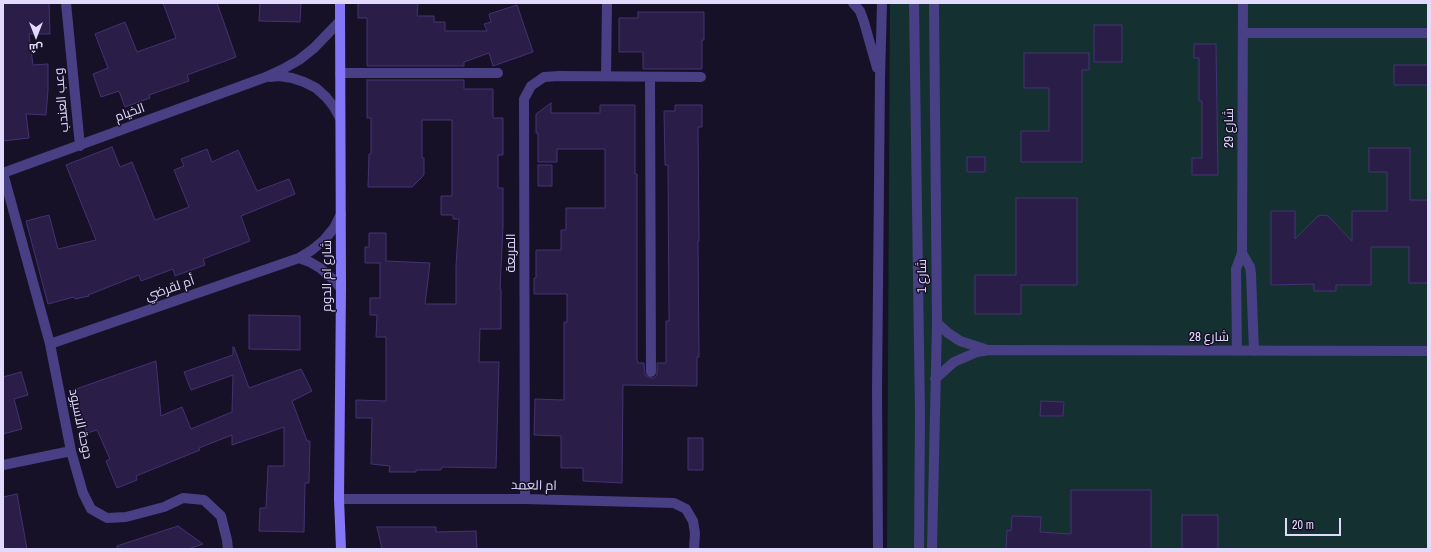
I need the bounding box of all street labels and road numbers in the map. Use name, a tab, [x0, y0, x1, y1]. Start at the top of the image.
street label: وعب العندب	[51, 67, 73, 133]
street label: الخيام	[113, 100, 147, 126]
street label: شارع 29	[1222, 108, 1238, 148]
street label: المربعة	[504, 234, 520, 272]
street label: شارع ام الدوم	[320, 240, 336, 312]
street label: شارع 1	[915, 259, 931, 293]
street label: أم لقرضي	[143, 273, 197, 305]
street label: شارع 28	[1189, 330, 1229, 346]
street label: دوحة الاسيود	[65, 388, 95, 460]
street label: ام العمد	[511, 478, 557, 494]

